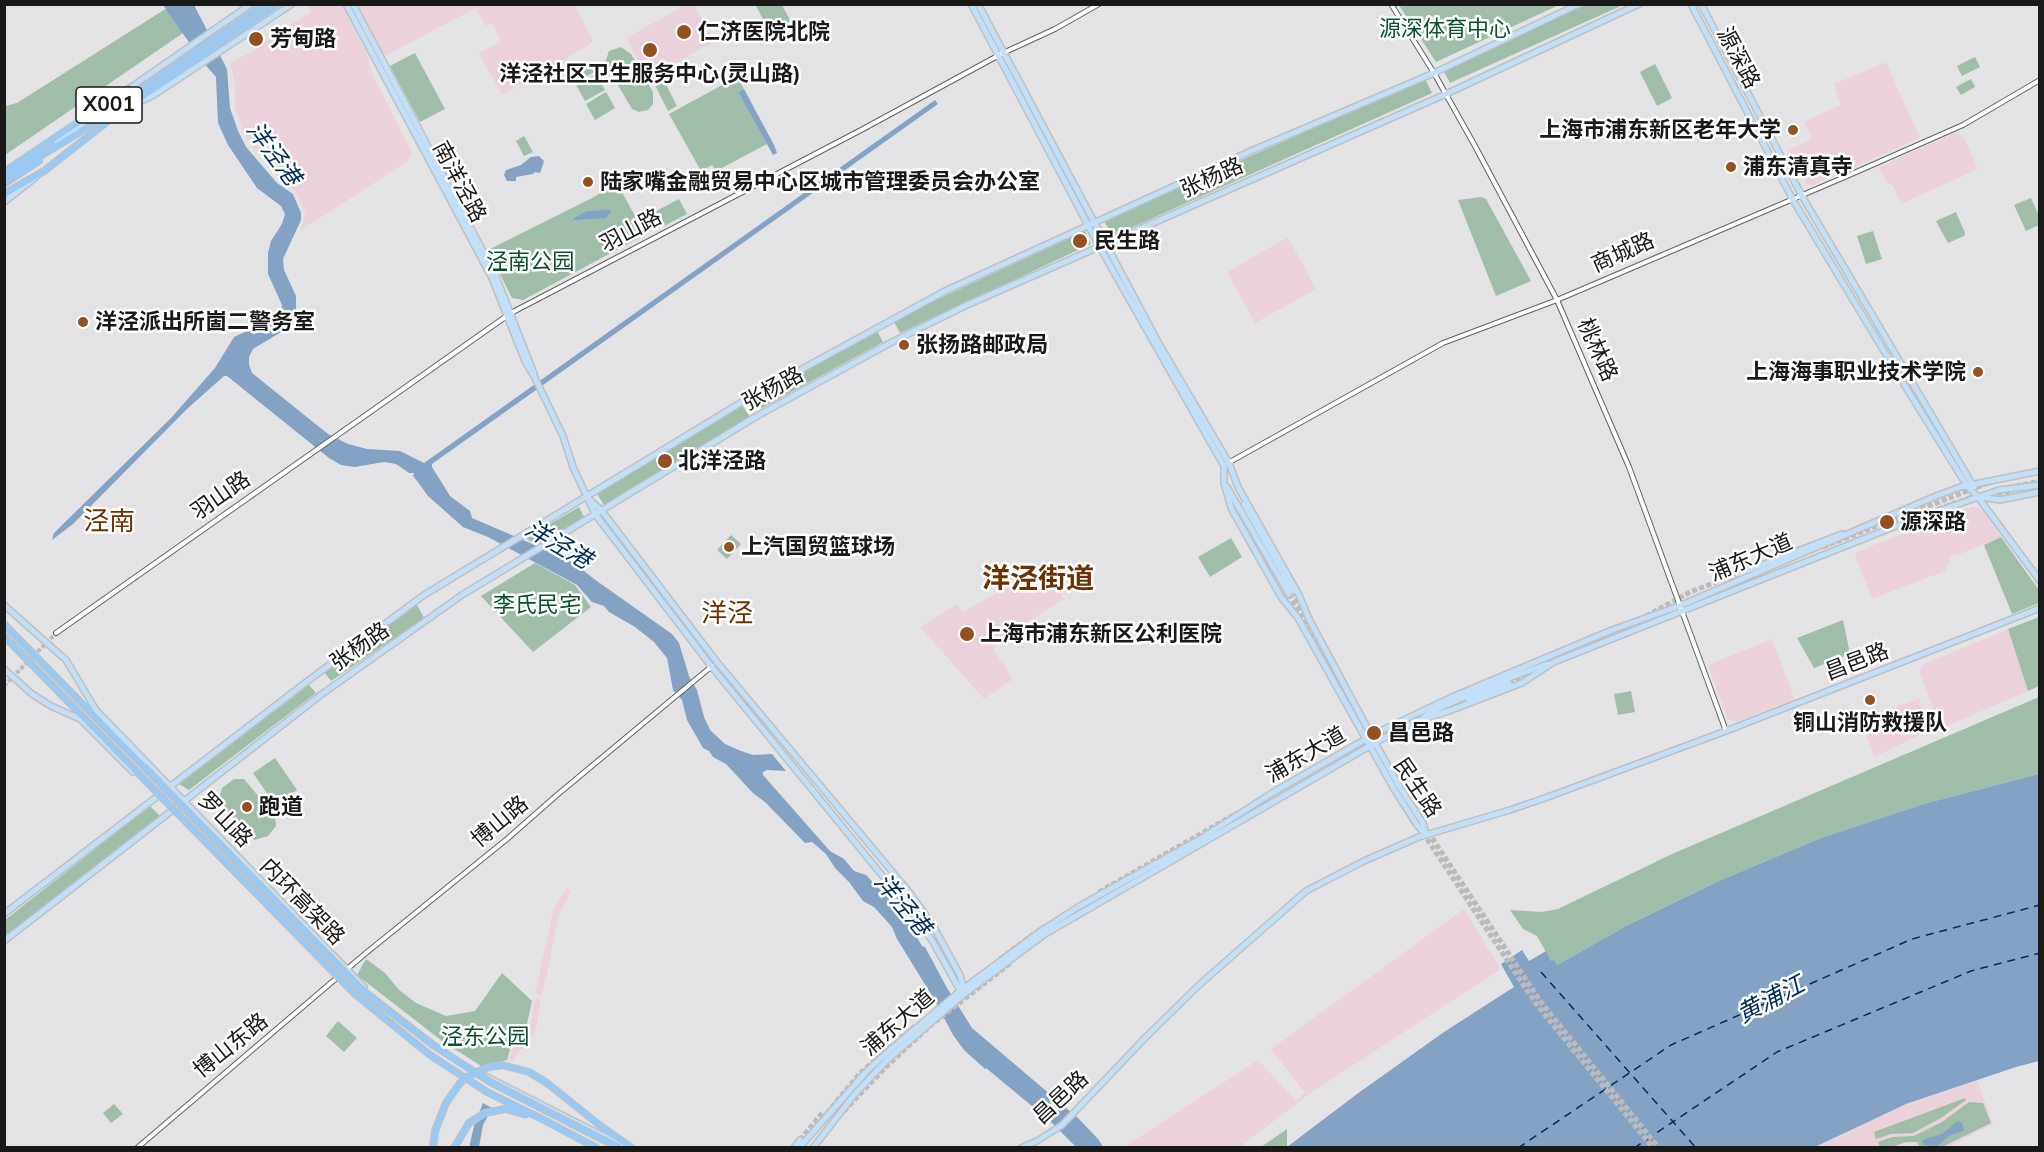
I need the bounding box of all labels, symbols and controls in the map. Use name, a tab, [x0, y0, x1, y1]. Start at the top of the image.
park label: 源深体育中心	[1379, 16, 1511, 42]
place label: 仁济医院北院	[698, 19, 830, 45]
marker: 仁济医院北院	[675, 23, 693, 41]
street label: 源深路	[1711, 23, 1765, 93]
place label: 芳甸路	[270, 26, 336, 52]
marker: 芳甸路	[247, 30, 265, 48]
marker: 洋泾社区卫生服务中心(灵山路)	[641, 41, 659, 59]
place label: 洋泾社区卫生服务中心(灵山路)	[499, 61, 801, 87]
road number: X001	[76, 87, 142, 123]
water label: 洋泾港	[240, 117, 306, 191]
place label: 上海市浦东新区老年大学	[1539, 117, 1781, 143]
marker: 上海市浦东新区老年大学	[1786, 123, 1800, 137]
street label: 南洋泾路	[427, 137, 491, 227]
street label: 张杨路	[1176, 153, 1248, 203]
place label: 浦东清真寺	[1743, 154, 1853, 180]
marker: 浦东清真寺	[1724, 160, 1738, 174]
place label: 陆家嘴金融贸易中心区城市管理委员会办公室	[600, 169, 1040, 195]
marker: 陆家嘴金融贸易中心区城市管理委员会办公室	[581, 175, 595, 189]
street label: 羽山路	[596, 204, 666, 258]
place label: 民生路	[1094, 228, 1160, 254]
street label: 商城路	[1587, 228, 1659, 278]
marker: 民生路	[1071, 232, 1089, 250]
park label: 泾南公园	[486, 249, 574, 275]
place label: 洋泾派出所崮二警务室	[95, 309, 315, 335]
street label: 桃林路	[1572, 314, 1622, 386]
marker: 洋泾派出所崮二警务室	[76, 315, 90, 329]
place label: 张扬路邮政局	[916, 332, 1048, 358]
marker: 张扬路邮政局	[897, 338, 911, 352]
place label: 上海海事职业技术学院	[1746, 359, 1966, 385]
street label: 张杨路	[738, 361, 808, 417]
marker: 上海海事职业技术学院	[1971, 365, 1985, 379]
place label: 北洋泾路	[678, 448, 766, 474]
marker: 北洋泾路	[656, 452, 674, 470]
street label: 羽山路	[186, 466, 256, 526]
district label: 泾南	[83, 506, 135, 538]
place label: 源深路	[1900, 509, 1966, 535]
marker: 源深路	[1878, 513, 1896, 531]
water label: 洋泾港	[520, 515, 596, 575]
street label: 浦东大道	[1705, 529, 1797, 587]
place label: 上汽国贸篮球场	[741, 534, 895, 560]
marker: 上汽国贸篮球场	[722, 540, 736, 554]
district label: 洋泾街道	[982, 563, 1094, 597]
park label: 李氏民宅	[493, 592, 581, 618]
district label: 洋泾	[701, 598, 753, 630]
street label: 张杨路	[325, 617, 395, 677]
place label: 上海市浦东新区公利医院	[980, 621, 1222, 647]
marker: 上海市浦东新区公利医院	[958, 625, 976, 643]
street label: 昌邑路	[1821, 638, 1893, 686]
marker: 铜山消防救援队	[1863, 693, 1877, 707]
place label: 铜山消防救援队	[1793, 710, 1947, 736]
place label: 昌邑路	[1388, 720, 1454, 746]
street label: 浦东大道	[1261, 722, 1351, 788]
marker: 昌邑路	[1365, 724, 1383, 742]
street label: 民生路	[1388, 753, 1446, 823]
street label: 罗山路	[193, 787, 257, 853]
street label: 博山路	[466, 791, 534, 853]
place label: 跑道	[259, 794, 303, 820]
marker: 跑道	[240, 800, 254, 814]
street label: 内环高架路	[254, 853, 350, 951]
water label: 洋泾港	[868, 868, 936, 942]
water label: 黄浦江	[1732, 970, 1810, 1030]
street label: 浦东大道	[856, 984, 940, 1062]
street label: 博山东路	[188, 1008, 274, 1084]
park label: 泾东公园	[441, 1024, 529, 1050]
street label: 昌邑路	[1028, 1066, 1094, 1130]

